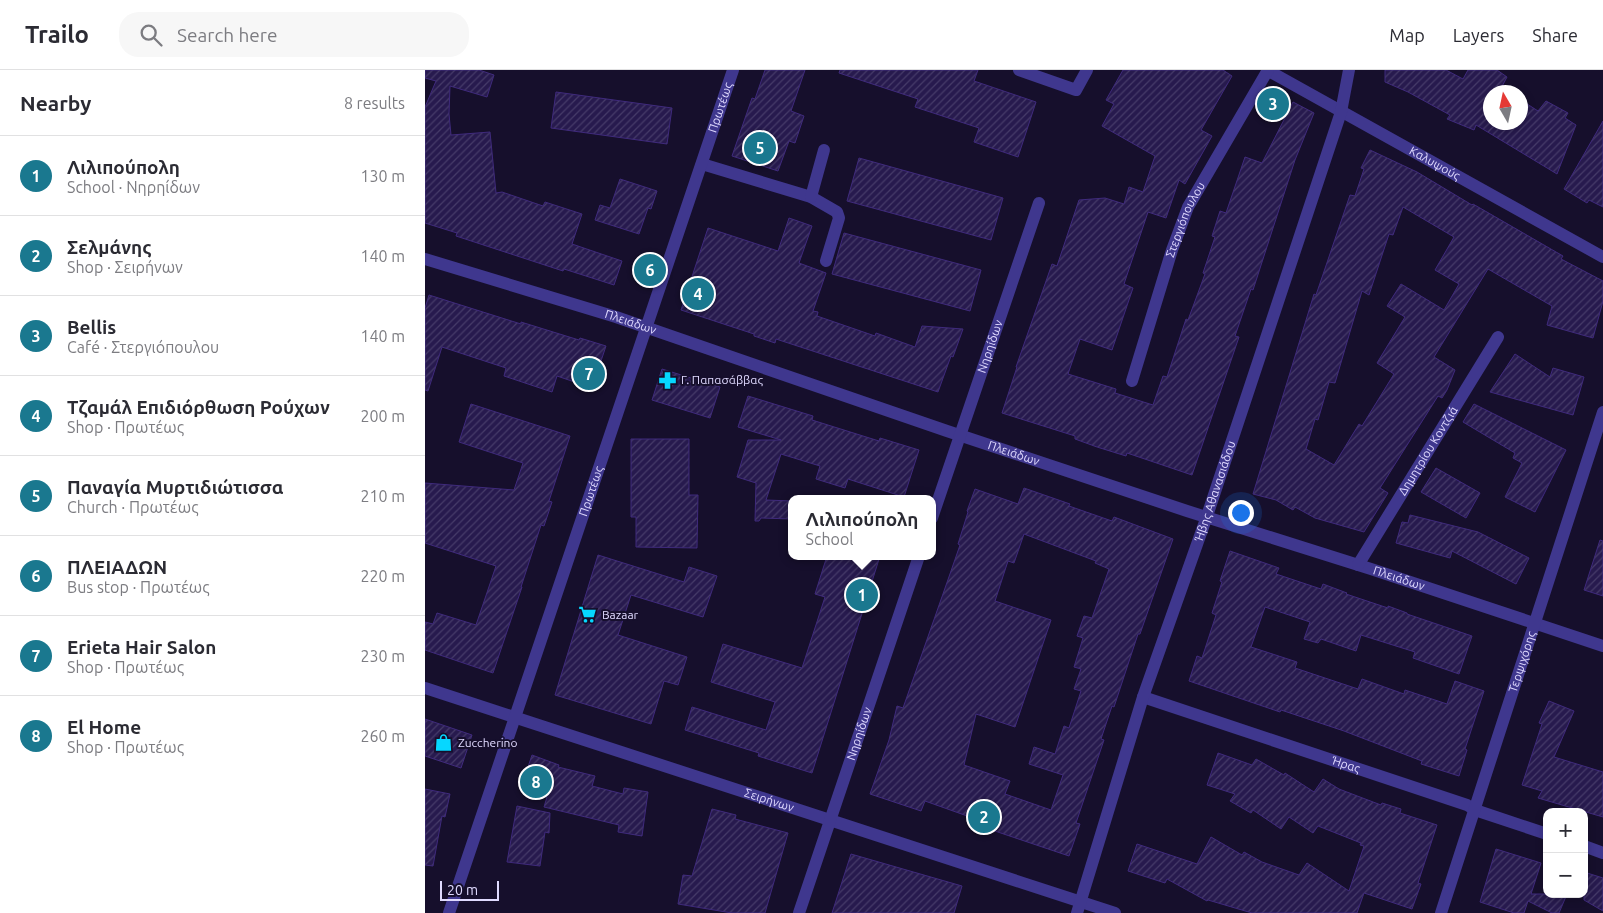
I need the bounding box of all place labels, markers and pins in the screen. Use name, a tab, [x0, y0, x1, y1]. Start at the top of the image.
pin: 3	[1257, 85, 1289, 123]
pin: 5	[744, 129, 776, 167]
pin: 6	[634, 251, 666, 289]
pin: 4	[682, 275, 714, 313]
pin: 7	[573, 355, 605, 393]
pharmacy icon: Γ. Παπασάββας	[657, 370, 677, 390]
place label: Γ. Παπασάββας	[681, 373, 764, 387]
pin: 1	[846, 576, 878, 614]
supermarket icon: Bazaar	[578, 605, 598, 625]
place label: Bazaar	[602, 608, 639, 621]
shop icon: Zuccherino	[434, 733, 454, 753]
place label: Zuccherino	[458, 736, 518, 749]
pin: 8	[520, 763, 552, 801]
pin: 2	[968, 798, 1000, 836]

